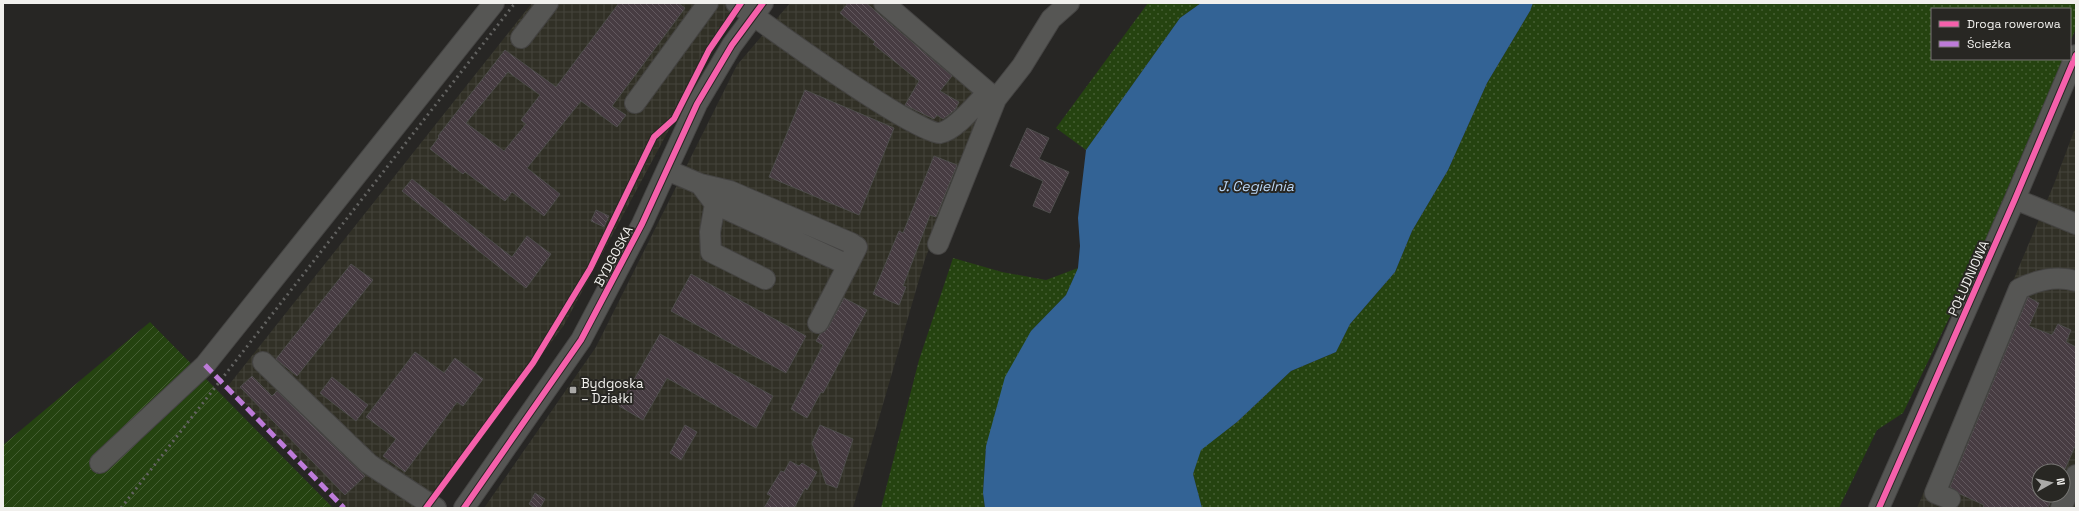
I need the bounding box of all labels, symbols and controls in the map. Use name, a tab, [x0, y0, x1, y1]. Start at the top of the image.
legend	[1931, 8, 2071, 60]
text: Droga rowerowa	[1967, 16, 2061, 32]
text: Ścieżka	[1967, 36, 2011, 52]
water label: J. Cegielnia	[1218, 177, 1295, 195]
street label: BYDGOSKA	[590, 223, 637, 289]
street label: POŁUDNIOWA	[1944, 238, 1993, 319]
place label: Bydgoska – Działki	[581, 375, 644, 407]
marker: Bydgoska – Działki	[568, 385, 578, 395]
north arrow	[2031, 463, 2071, 503]
text: N	[2053, 477, 2068, 486]

